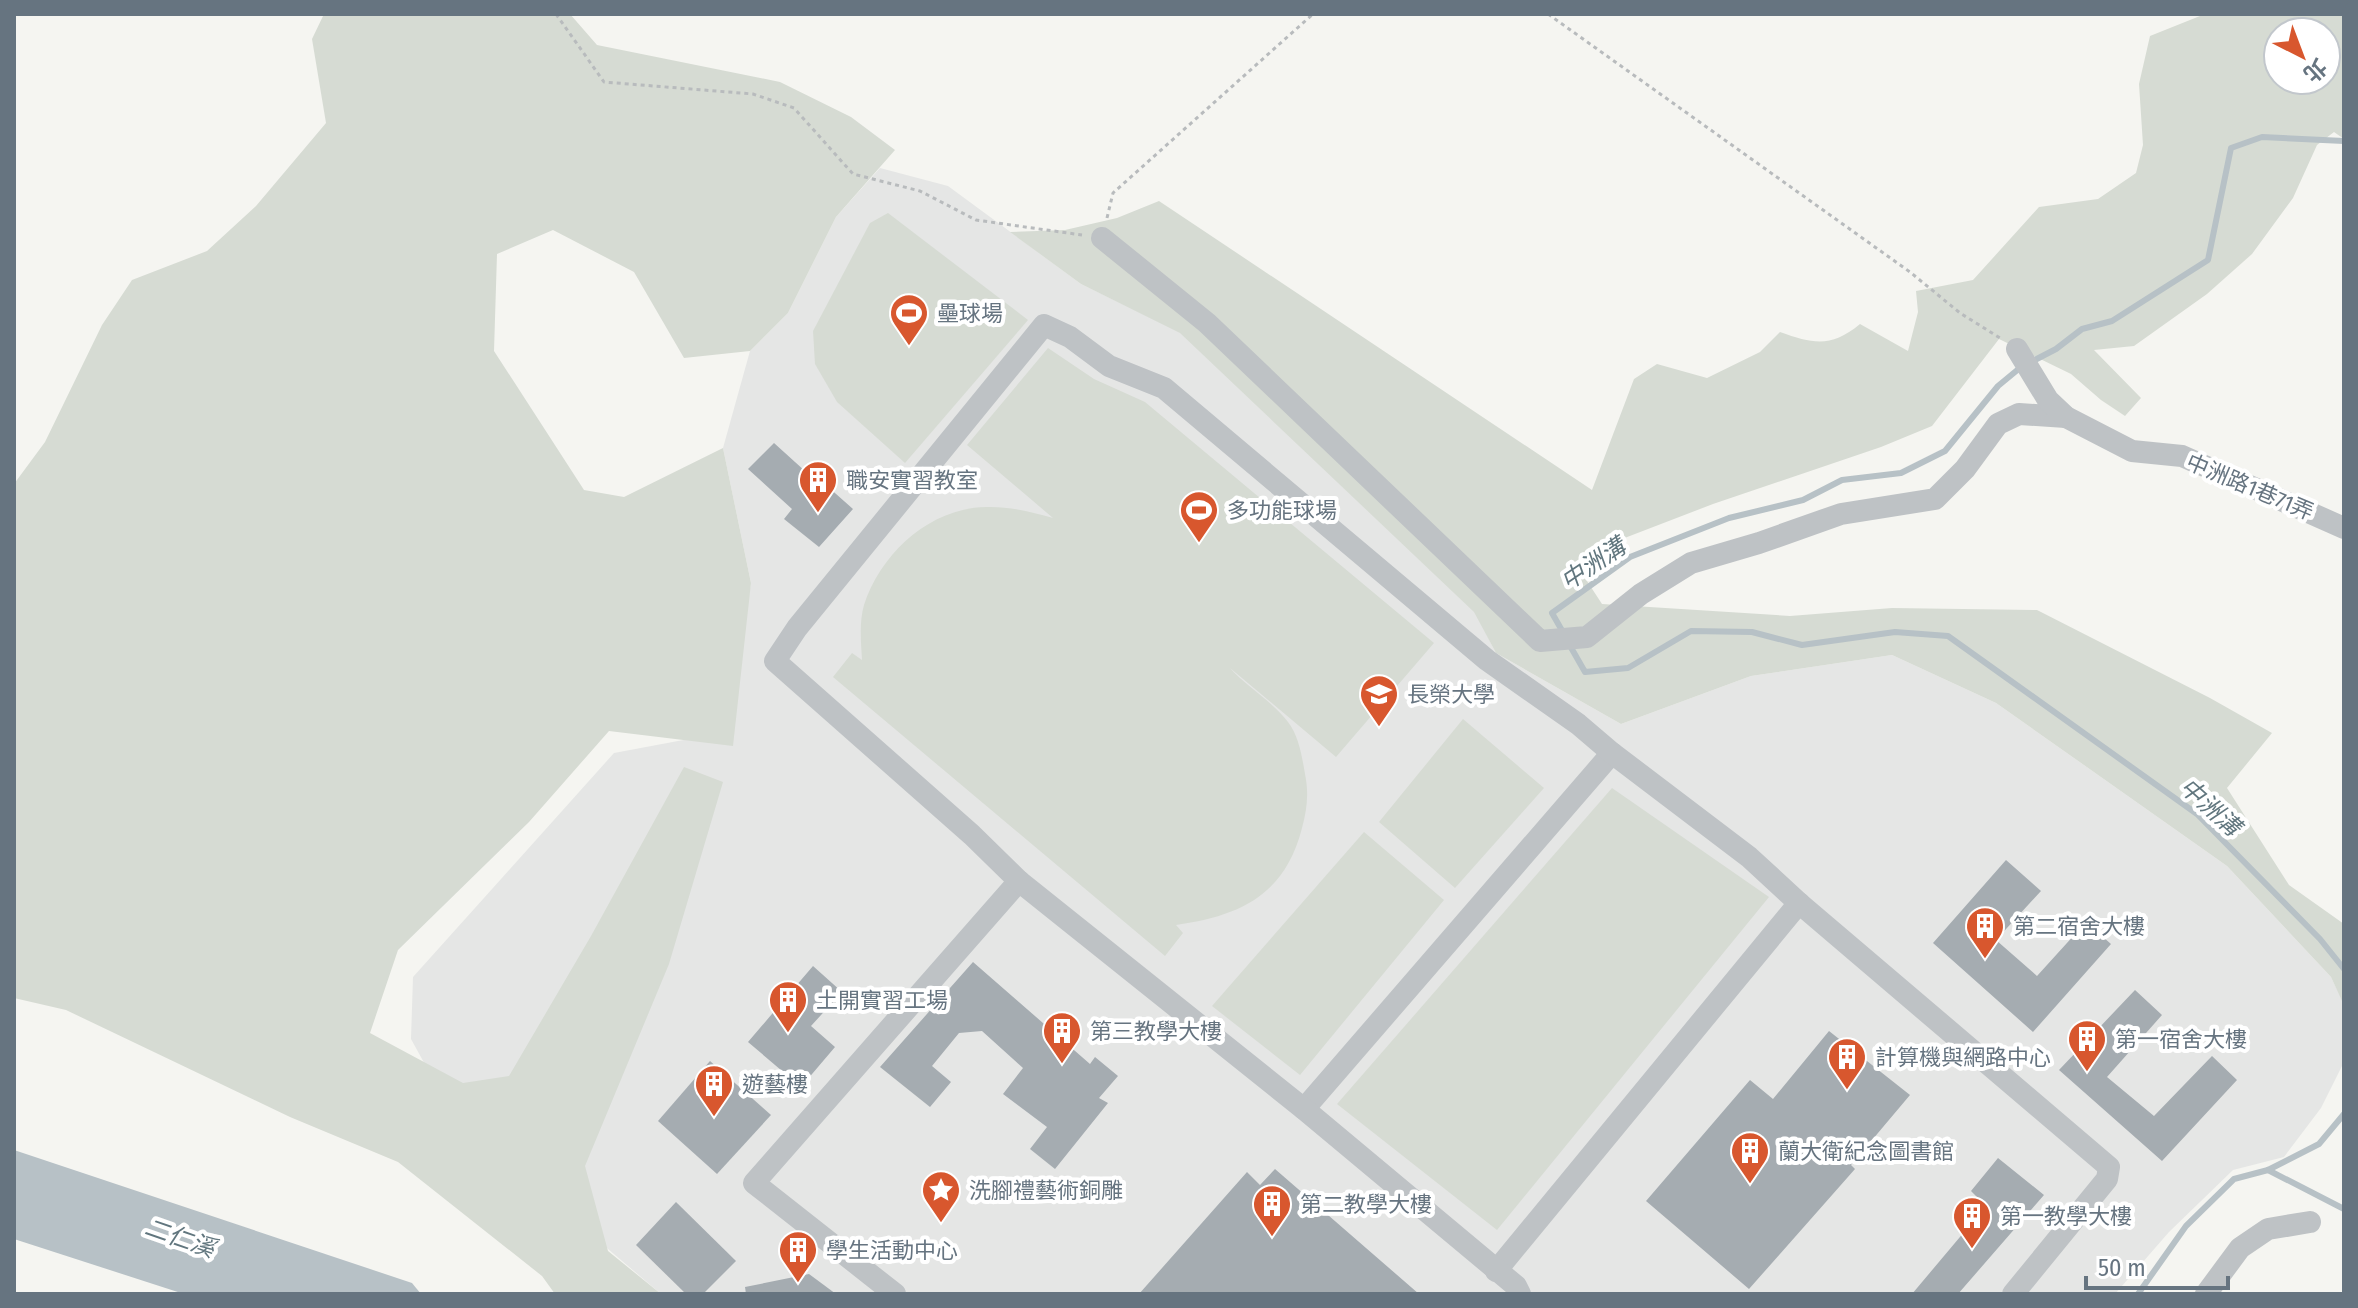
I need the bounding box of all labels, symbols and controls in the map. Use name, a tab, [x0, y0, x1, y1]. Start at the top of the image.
north arrow	[2262, 16, 2342, 96]
text: 北	[2298, 53, 2332, 88]
sports icon: 壘球場	[888, 292, 930, 347]
place label: 壘球場	[937, 300, 1003, 327]
street label: 中洲路1巷71弄	[2182, 448, 2318, 526]
building icon: 職安實習教室	[797, 459, 839, 514]
place label: 職安實習教室	[846, 467, 978, 494]
sports icon: 多功能球場	[1178, 489, 1220, 544]
place label: 多功能球場	[1227, 497, 1337, 524]
water label: 中洲溝	[1555, 531, 1633, 596]
school or university icon: 長榮大學	[1358, 673, 1400, 728]
place label: 長榮大學	[1407, 681, 1495, 708]
water label: 中洲溝	[2174, 773, 2248, 844]
building icon: 第二宿舍大樓	[1964, 905, 2006, 960]
place label: 第二宿舍大樓	[2013, 913, 2145, 940]
building icon: 土開實習工場	[767, 979, 809, 1034]
place label: 土開實習工場	[816, 987, 948, 1014]
building icon: 第三教學大樓	[1041, 1010, 1083, 1065]
place label: 第三教學大樓	[1090, 1018, 1222, 1045]
building icon: 第一宿舍大樓	[2066, 1018, 2108, 1073]
place label: 第一宿舍大樓	[2115, 1026, 2247, 1053]
building icon: 計算機與網路中心	[1826, 1036, 1868, 1091]
place label: 計算機與網路中心	[1875, 1044, 2051, 1071]
building icon: 遊藝樓	[693, 1063, 735, 1118]
place label: 遊藝樓	[742, 1071, 808, 1098]
building icon: 蘭大衛紀念圖書館	[1729, 1130, 1771, 1185]
place label: 蘭大衛紀念圖書館	[1778, 1138, 1954, 1165]
place icon: 洗腳禮藝術銅雕	[920, 1169, 962, 1224]
place label: 洗腳禮藝術銅雕	[969, 1177, 1123, 1204]
building icon: 第二教學大樓	[1251, 1183, 1293, 1238]
place label: 第二教學大樓	[1300, 1191, 1432, 1218]
building icon: 第一教學大樓	[1951, 1195, 1993, 1250]
place label: 第一教學大樓	[2000, 1203, 2132, 1230]
water label: 二仁溪	[141, 1213, 221, 1264]
building icon: 學生活動中心	[777, 1229, 819, 1284]
place label: 學生活動中心	[826, 1237, 958, 1264]
scale bar	[2086, 1240, 2228, 1290]
text: 50 m	[2098, 1254, 2146, 1282]

